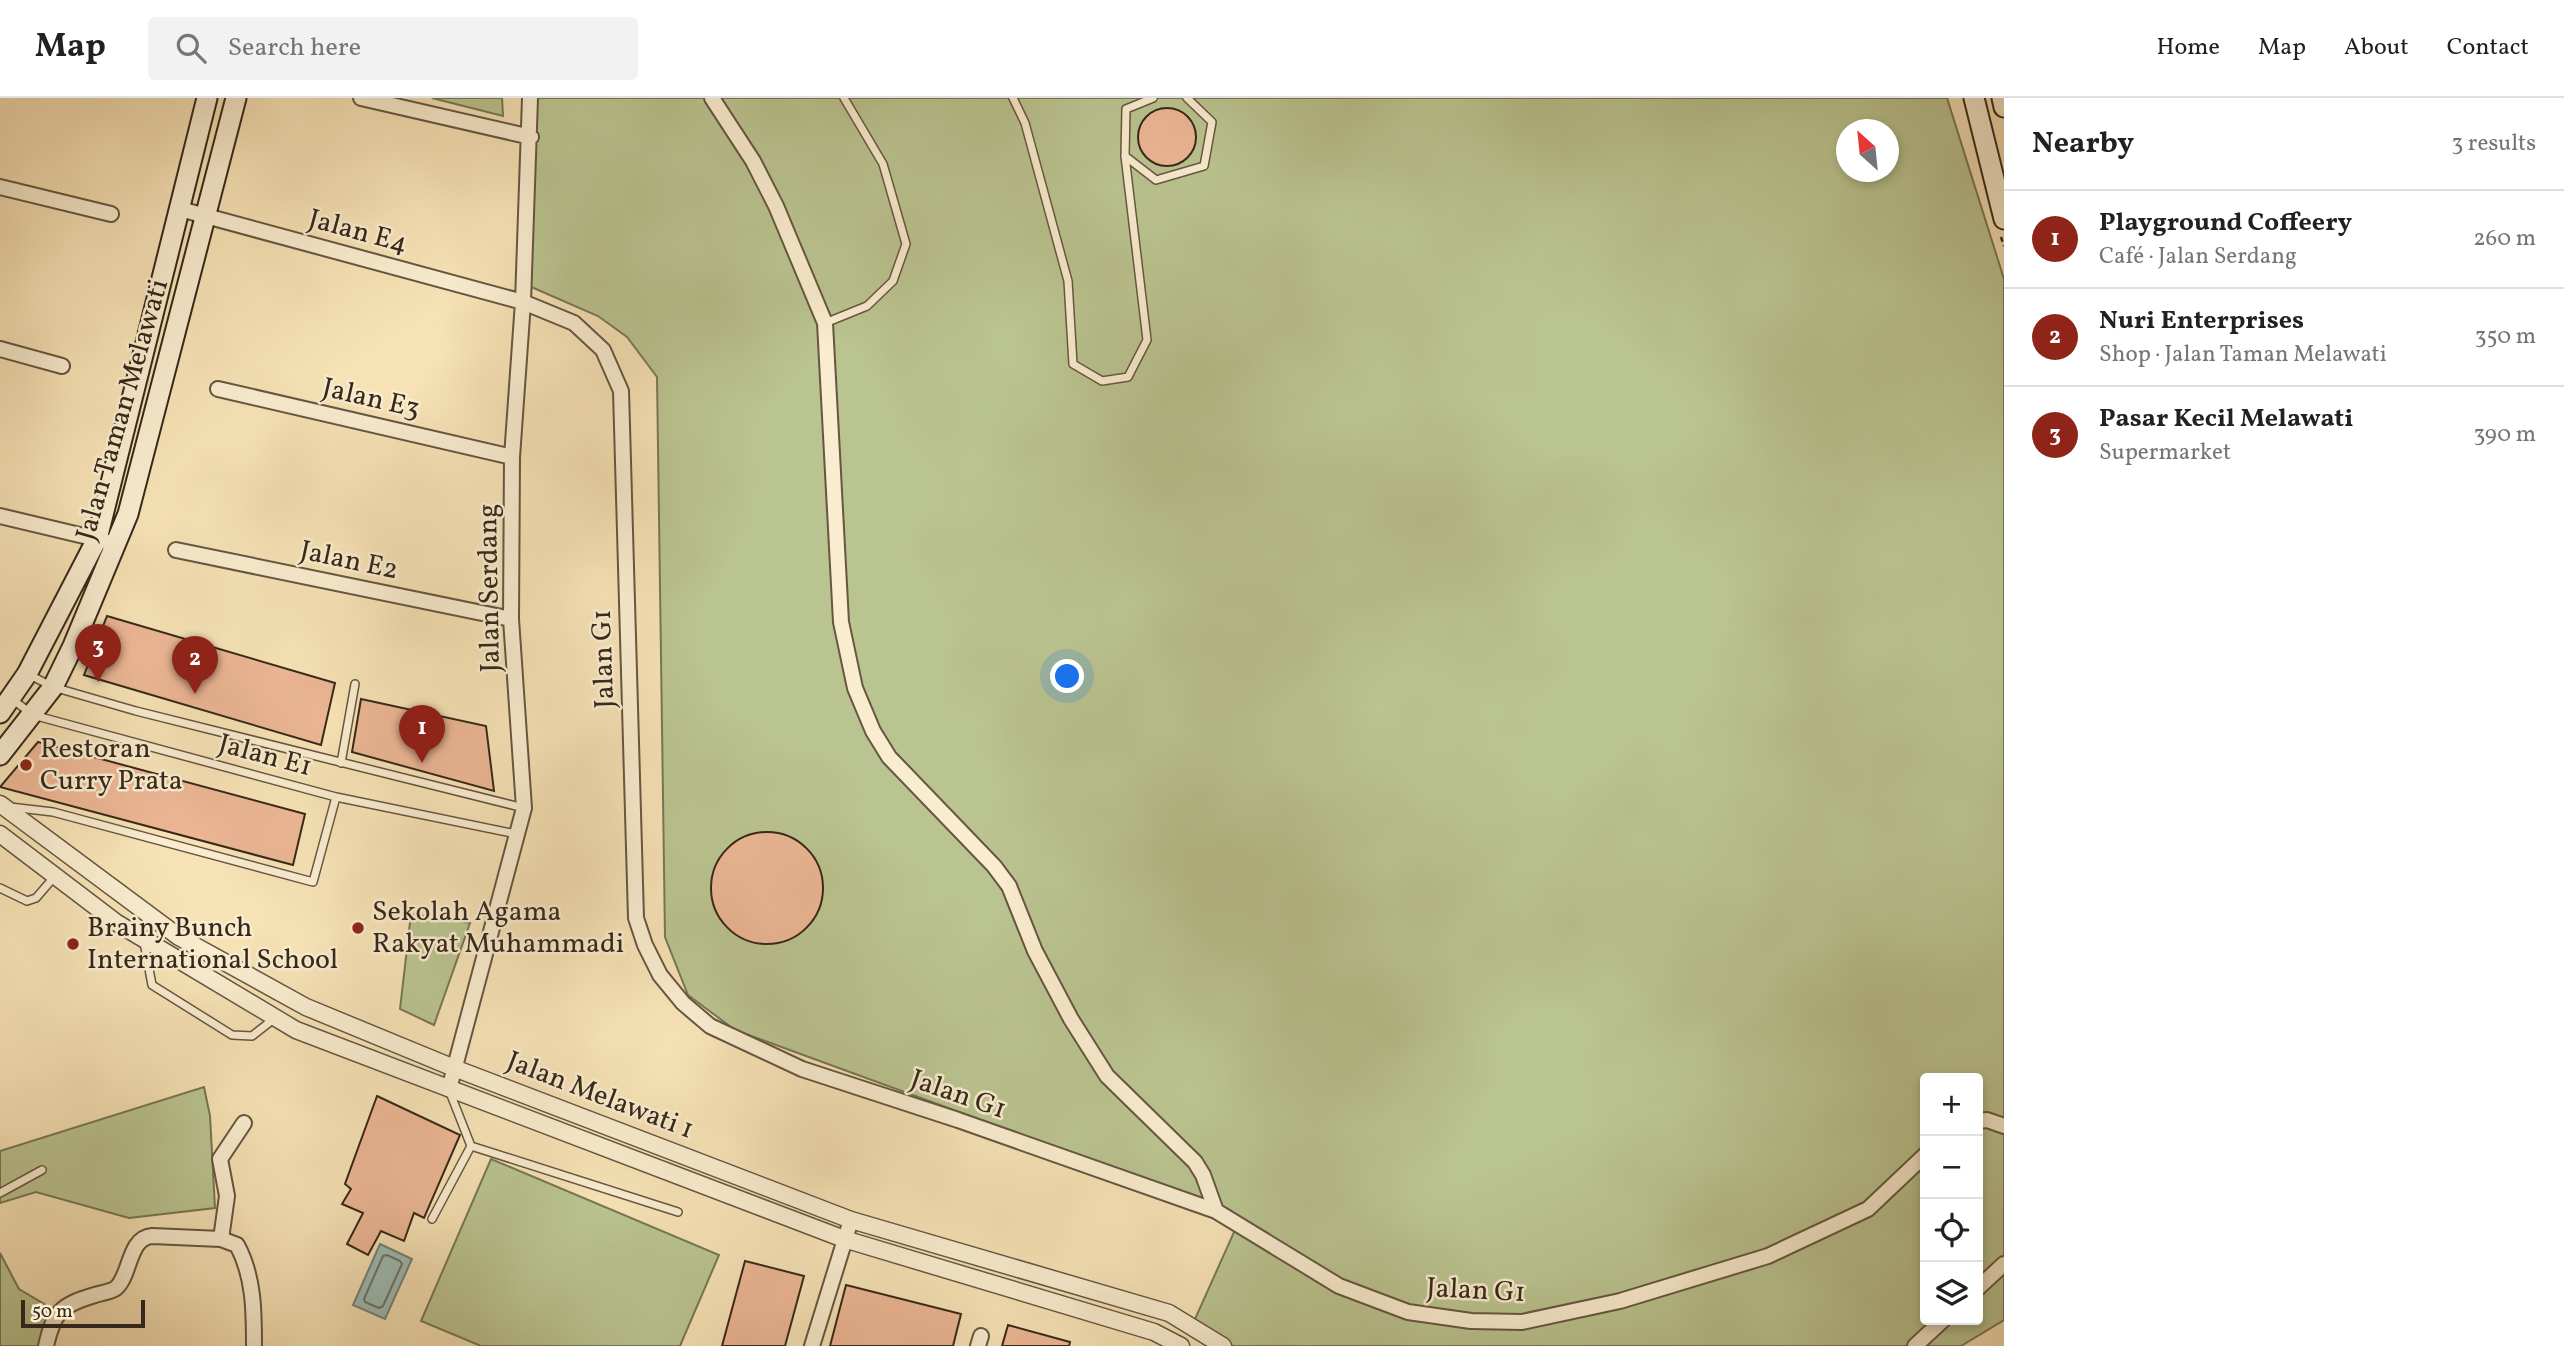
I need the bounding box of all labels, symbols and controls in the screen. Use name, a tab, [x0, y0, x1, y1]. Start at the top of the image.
search box	[148, 17, 638, 80]
text: Map	[35, 25, 106, 71]
icon: search	[172, 29, 210, 67]
text: Search here	[228, 30, 361, 66]
text: Home	[2156, 31, 2220, 65]
text: Map	[2258, 31, 2306, 65]
text: About	[2344, 31, 2409, 65]
text: Contact	[2447, 31, 2529, 65]
north arrow	[1836, 119, 1899, 182]
text: Nearby	[2032, 123, 2134, 165]
text: 3 results	[2451, 128, 2536, 160]
street label: Jalan E4	[304, 200, 412, 264]
text: Playground Coffeery	[2099, 205, 2352, 241]
text: 1	[2050, 223, 2060, 255]
text: 260 m	[2473, 223, 2536, 255]
text: Café · Jalan Serdang	[2099, 241, 2297, 273]
street label: Jalan Taman Melawati	[67, 275, 179, 545]
text: Nuri Enterprises	[2099, 303, 2304, 339]
text: 2	[2049, 321, 2061, 353]
text: 350 m	[2475, 321, 2536, 353]
text: Shop · Jalan Taman Melawati	[2099, 339, 2387, 371]
street label: Jalan E3	[318, 369, 424, 429]
text: Pasar Kecil Melawati	[2099, 401, 2353, 437]
text: 3	[2049, 419, 2061, 451]
text: 390 m	[2473, 419, 2536, 451]
text: Supermarket	[2099, 437, 2231, 469]
street label: Jalan Serdang	[469, 503, 511, 673]
street label: Jalan E2	[296, 532, 402, 590]
street label: Jalan G1	[583, 609, 625, 709]
pin: 3	[75, 624, 121, 682]
pin: 2	[172, 636, 218, 694]
your location	[1050, 659, 1084, 693]
pin: 1	[399, 705, 445, 763]
street label: Jalan E1	[214, 725, 316, 787]
place label: Restoran Curry Prata	[40, 730, 183, 801]
marker: Restoran Curry Prata	[18, 757, 34, 773]
place label: Sekolah Agama Rakyat Muhammadi	[372, 893, 624, 964]
place label: Brainy Bunch International School	[87, 909, 338, 980]
marker: Sekolah Agama Rakyat Muhammadi	[350, 920, 366, 936]
marker: Brainy Bunch International School	[65, 936, 81, 952]
street label: Jalan Melawati 1	[501, 1042, 699, 1150]
street label: Jalan G1	[905, 1060, 1011, 1130]
map controls	[1920, 1073, 1983, 1325]
button: +	[1920, 1073, 1983, 1136]
button: −	[1920, 1136, 1983, 1199]
button: locate	[1920, 1199, 1983, 1262]
button: layers	[1920, 1262, 1983, 1325]
street label: Jalan G1	[1425, 1269, 1527, 1313]
scale bar	[21, 1297, 145, 1329]
text: 50 m	[32, 1299, 73, 1325]

